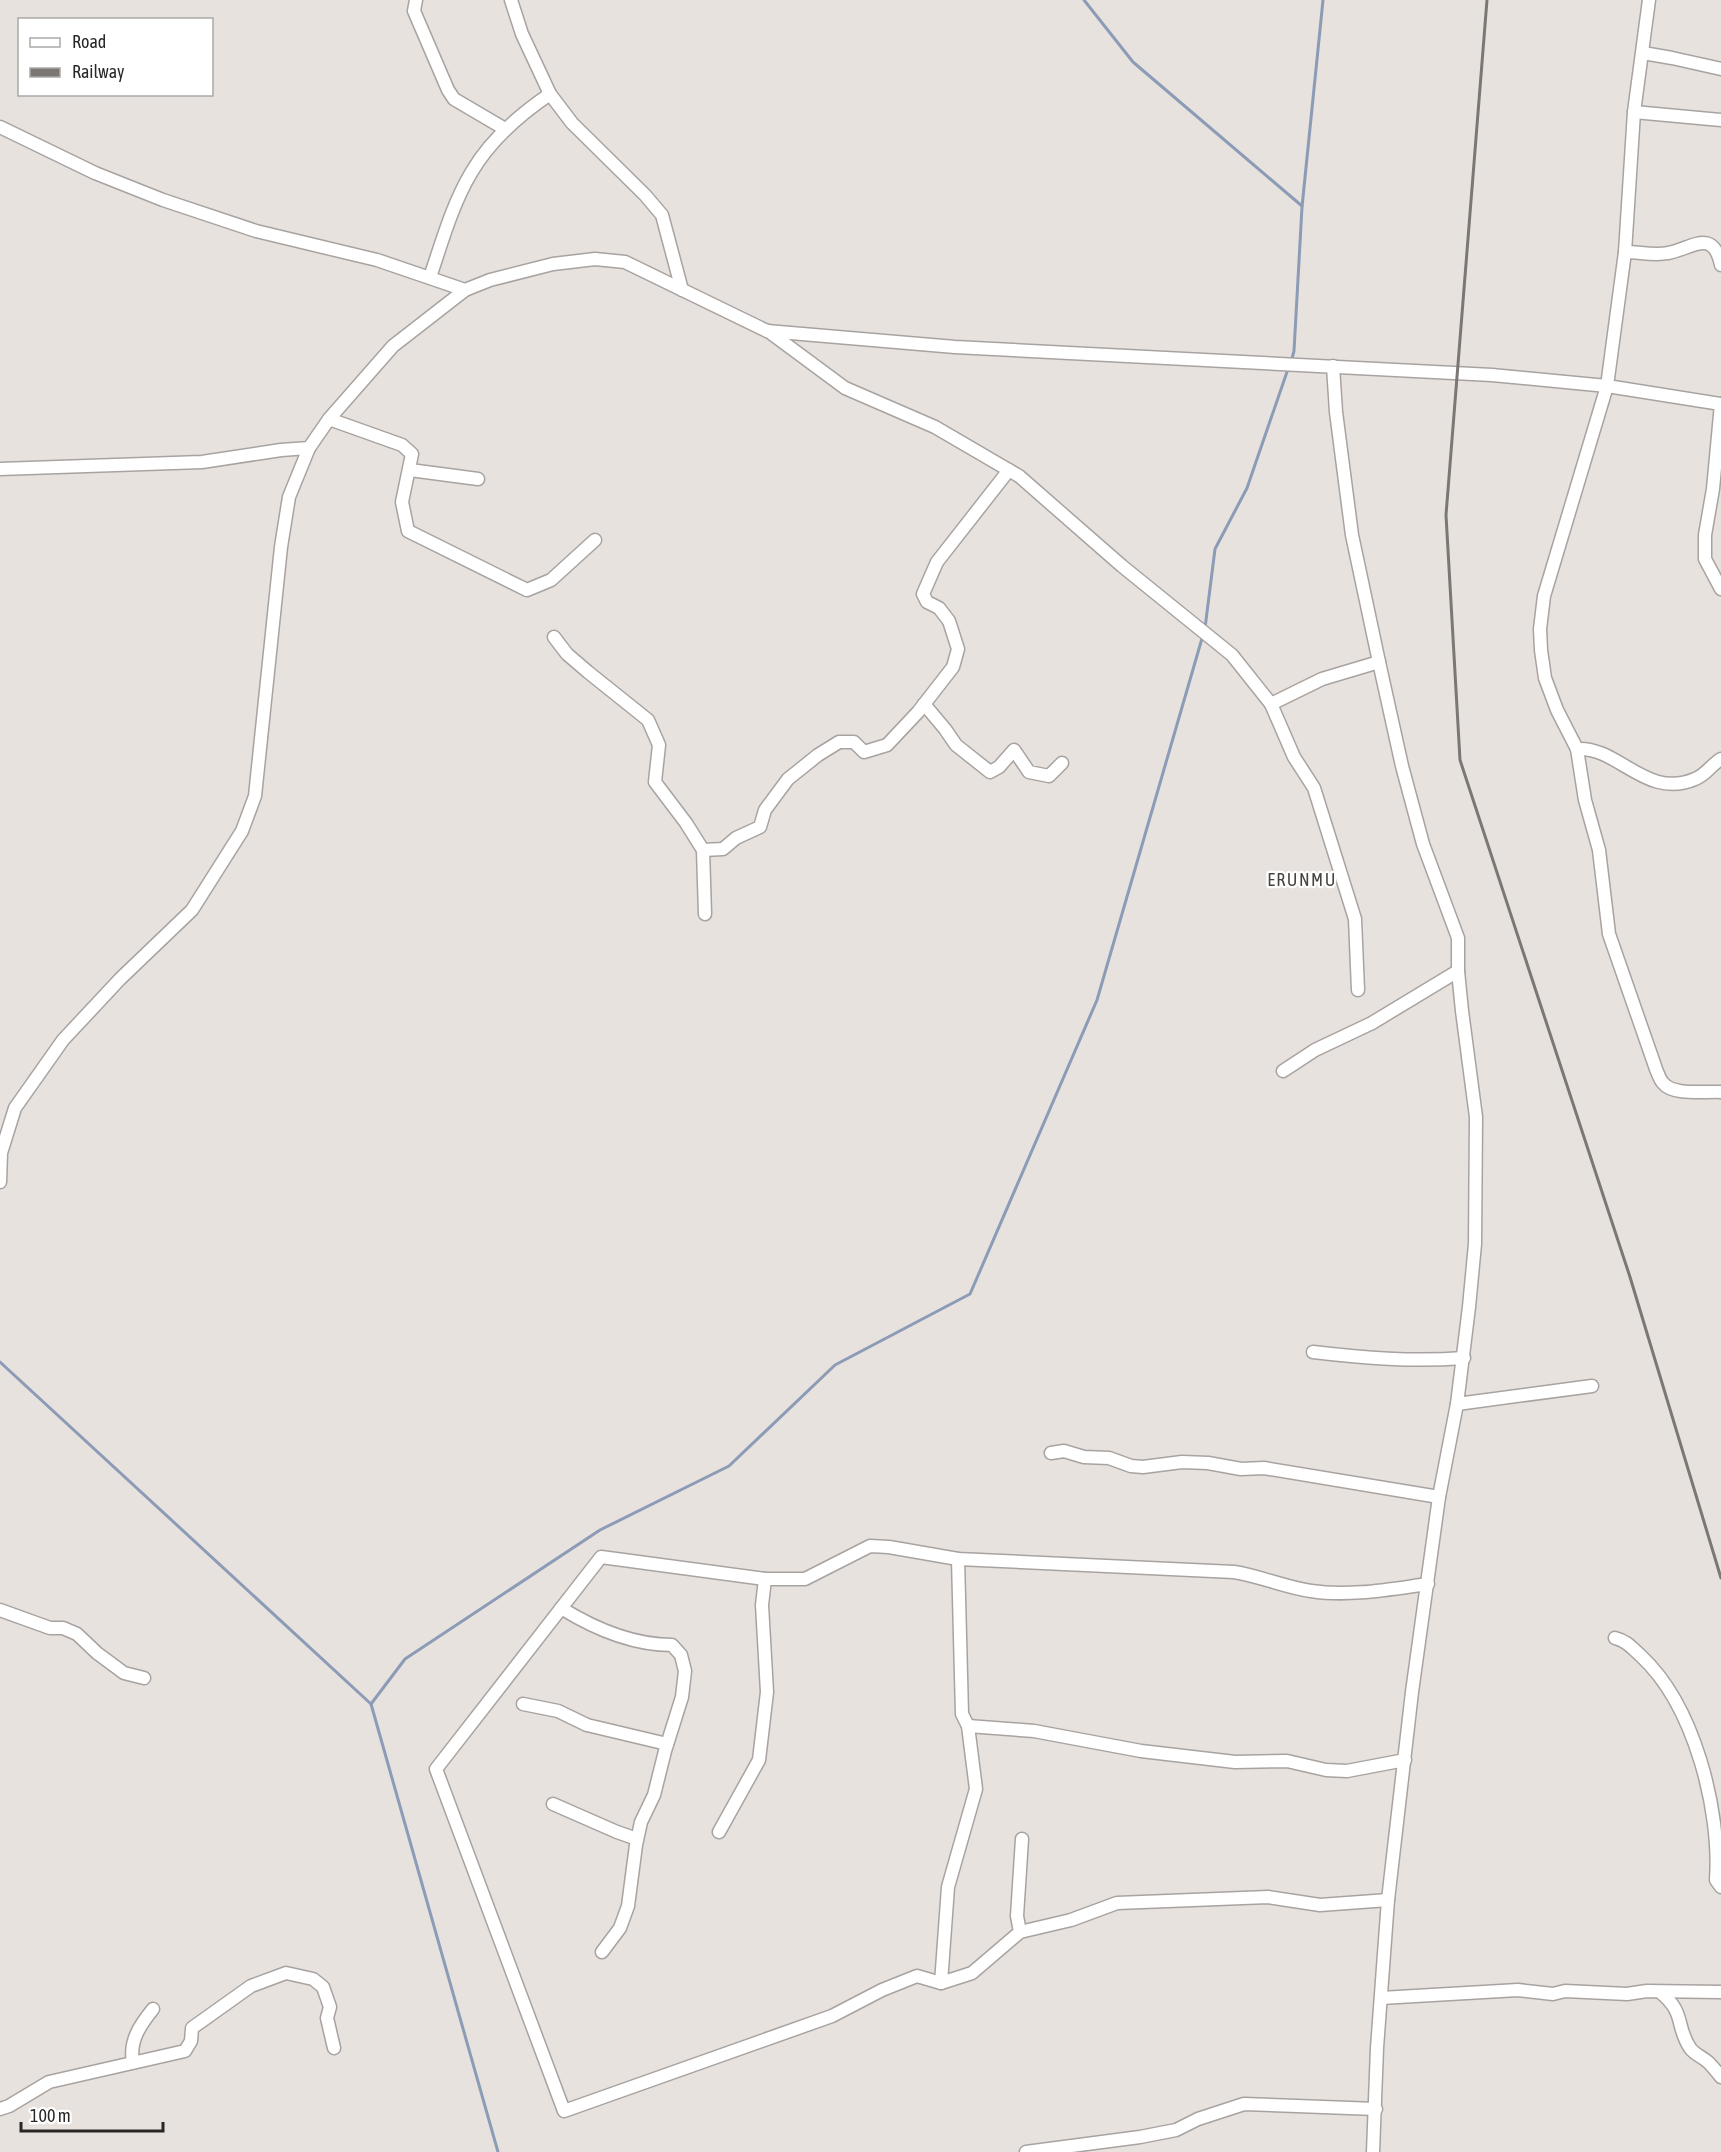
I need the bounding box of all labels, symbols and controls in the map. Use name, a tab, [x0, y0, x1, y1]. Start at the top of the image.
legend	[18, 18, 213, 96]
text: Road	[72, 31, 106, 52]
text: Railway	[72, 61, 124, 82]
district label: ERUNMU	[1267, 869, 1337, 890]
scale bar	[21, 2095, 164, 2133]
text: 100 m	[30, 2105, 71, 2126]

